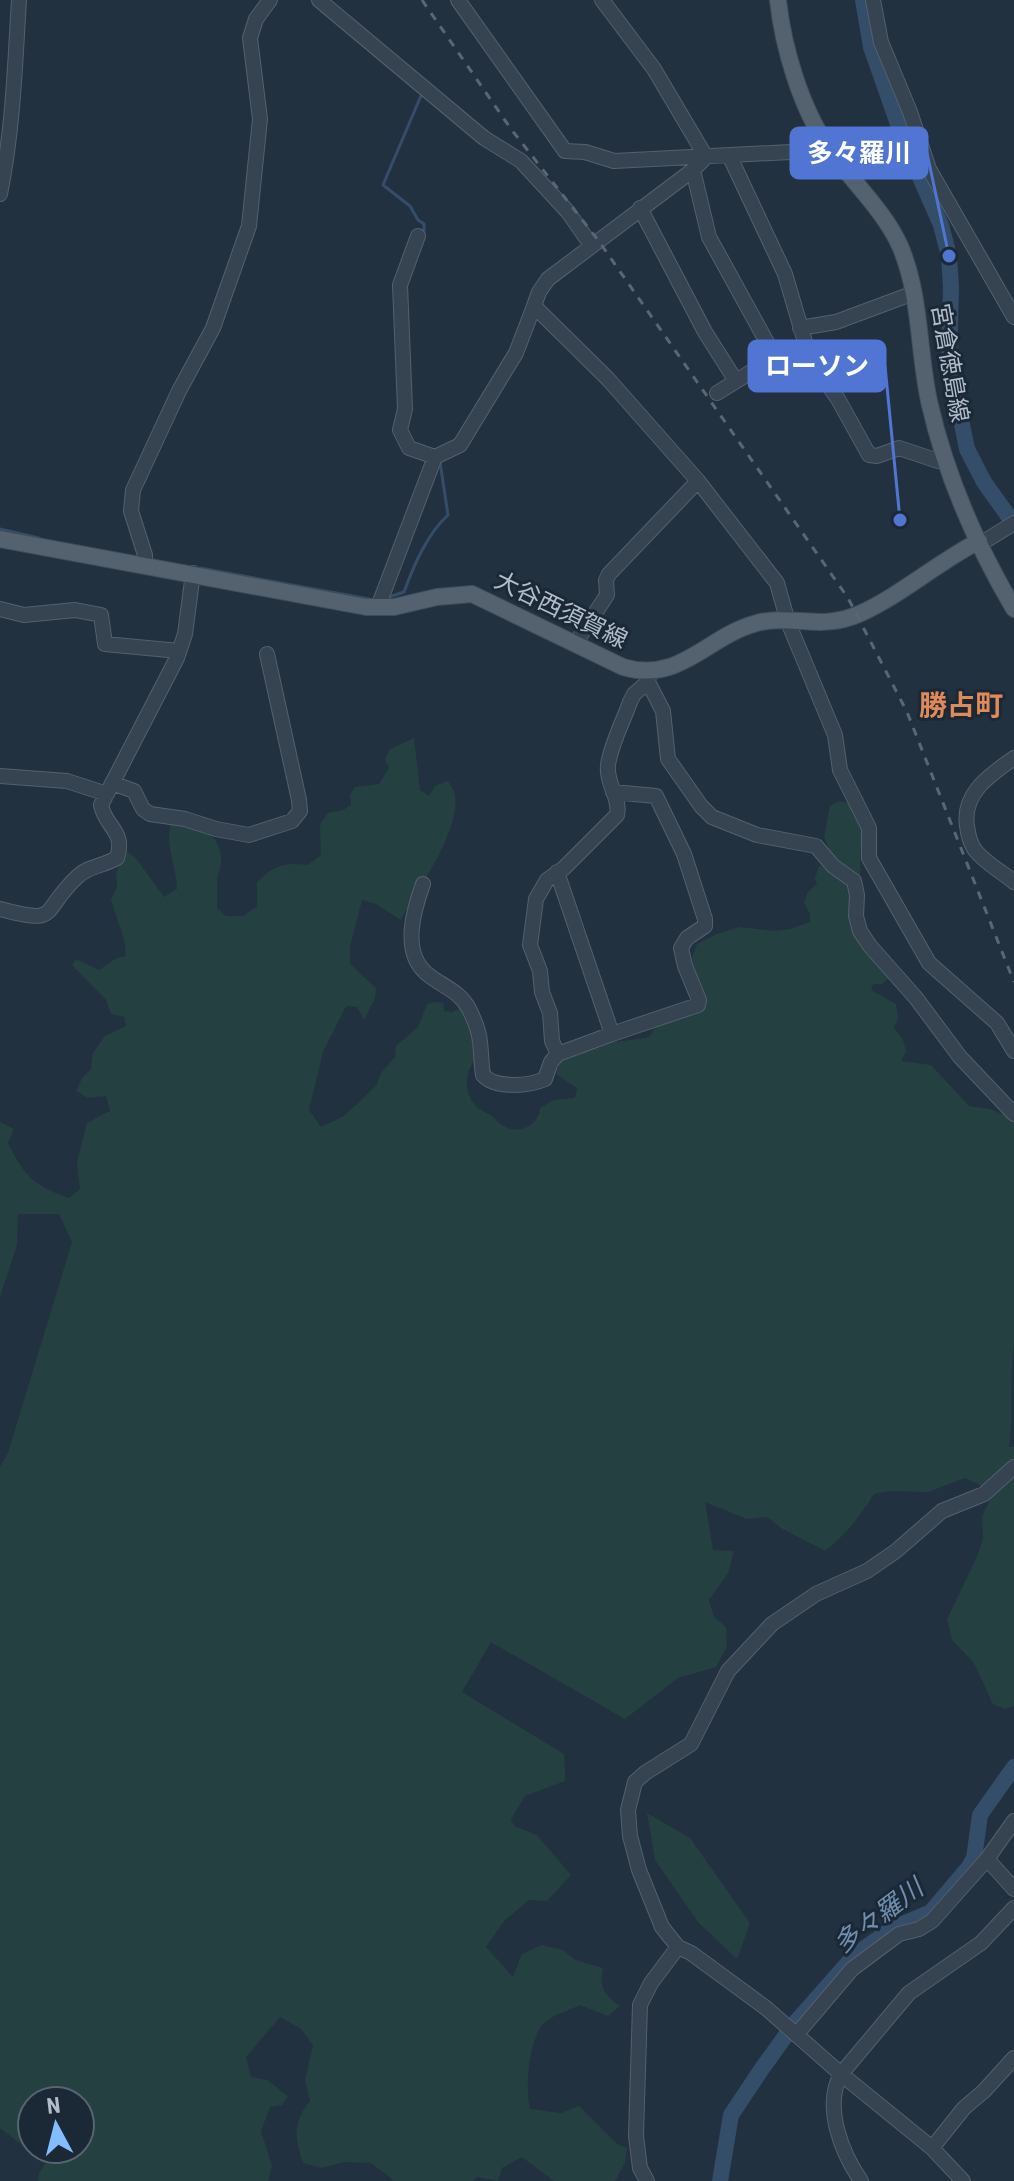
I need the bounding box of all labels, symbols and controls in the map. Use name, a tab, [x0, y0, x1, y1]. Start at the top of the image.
callout: 多々羅川	[791, 128, 927, 178]
text: 多々羅川	[807, 138, 911, 168]
street label: 宮倉徳島線	[926, 301, 974, 425]
callout: ローソン	[749, 341, 885, 391]
text: ローソン	[765, 351, 869, 381]
street label: 大谷西須賀線	[490, 566, 632, 654]
district label: 勝占町	[919, 689, 1003, 722]
water label: 多々羅川	[827, 1871, 931, 1959]
north arrow	[16, 2085, 96, 2165]
text: N	[45, 2092, 62, 2119]

